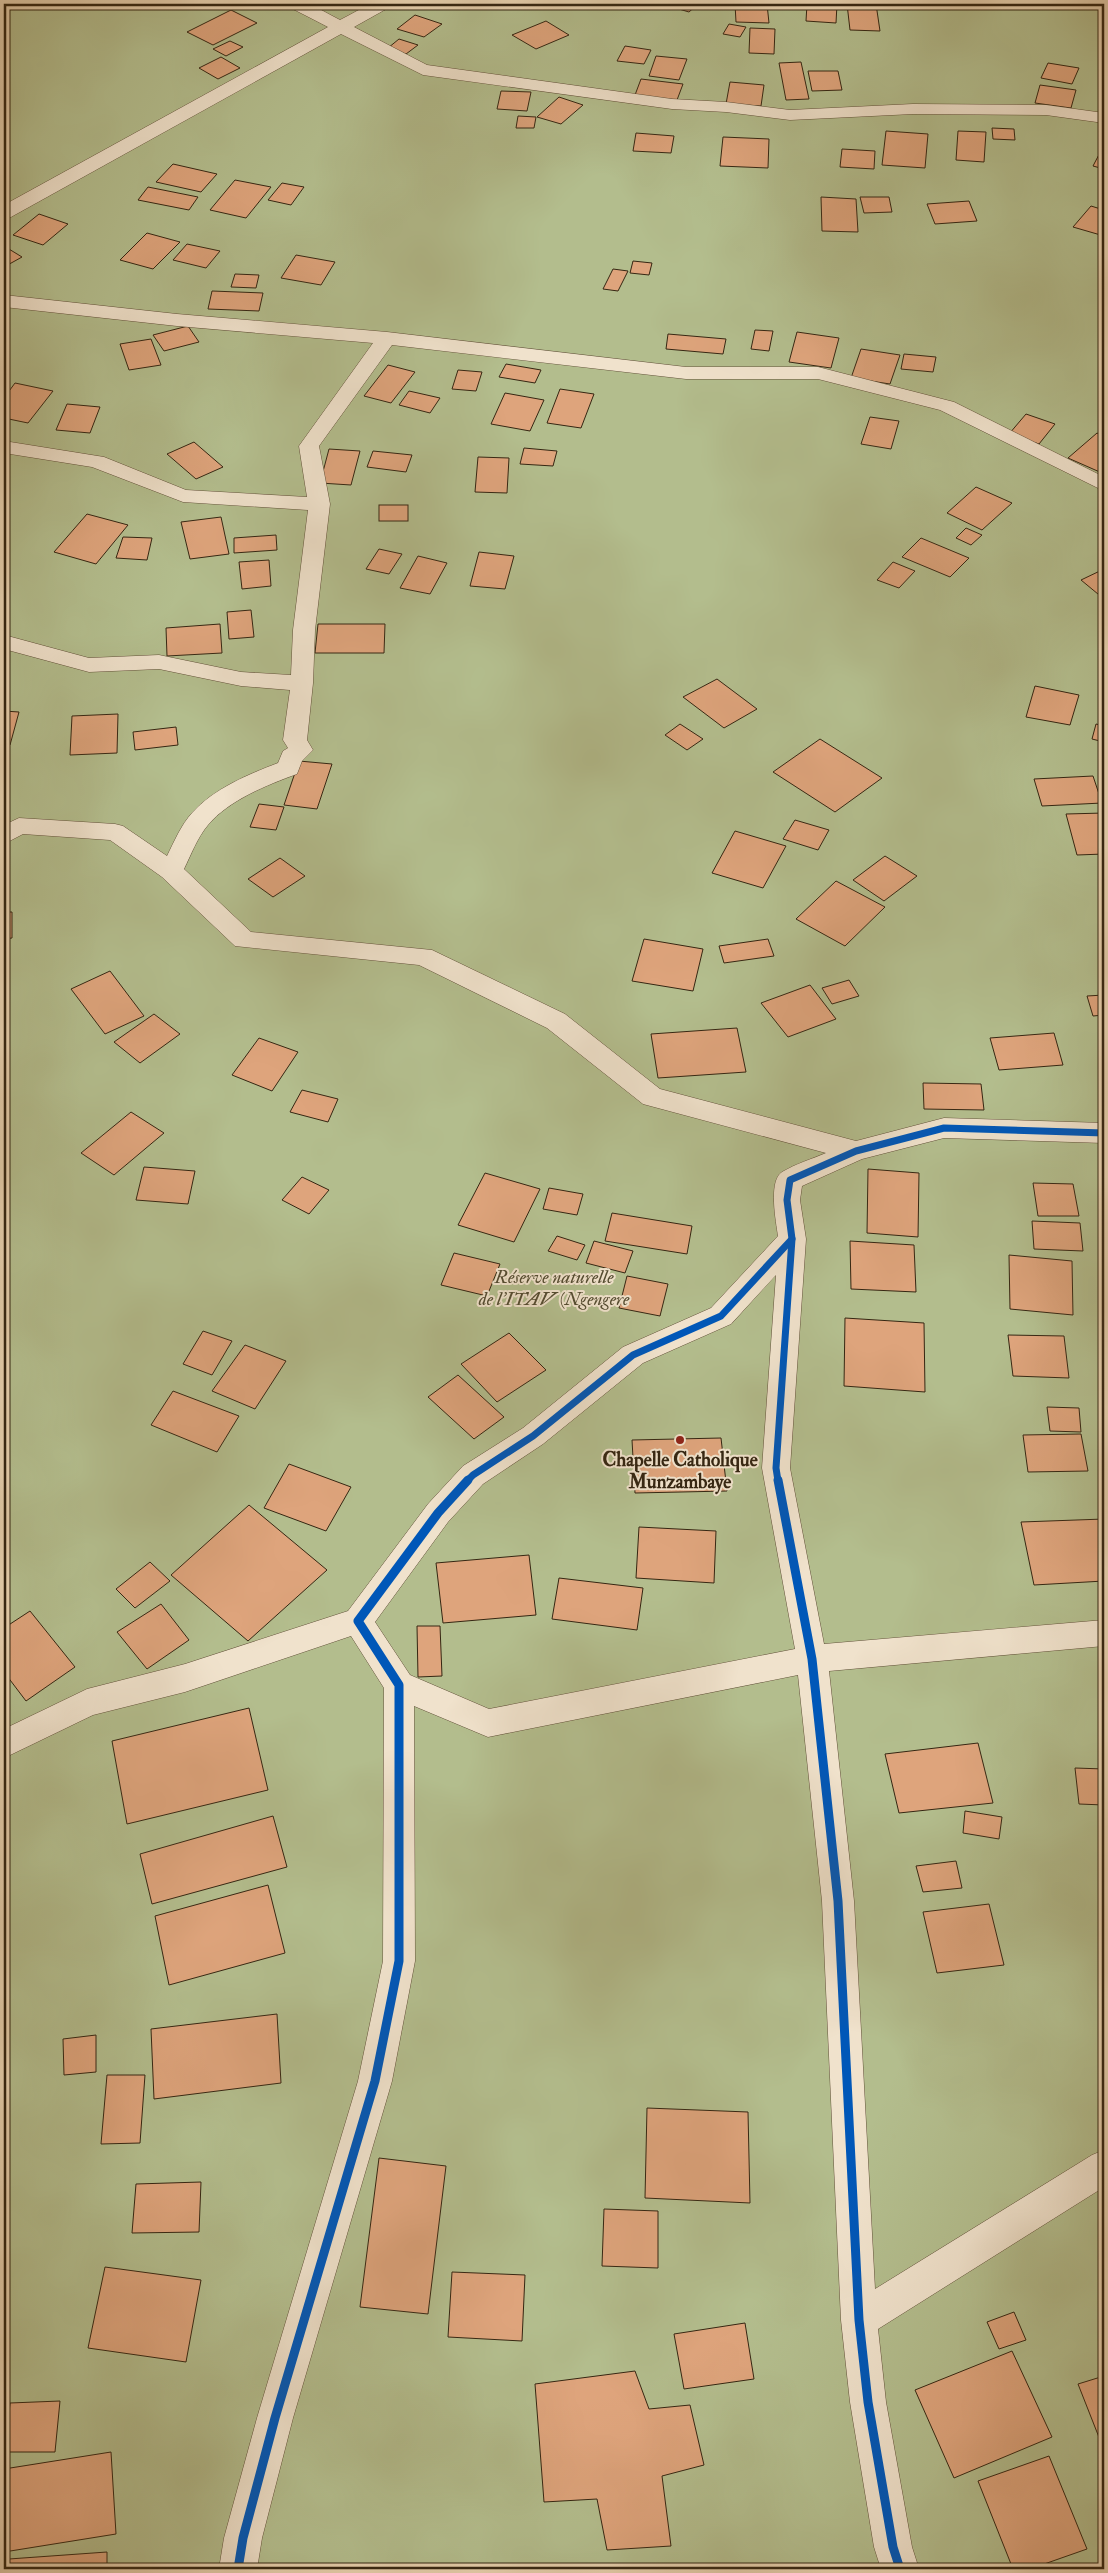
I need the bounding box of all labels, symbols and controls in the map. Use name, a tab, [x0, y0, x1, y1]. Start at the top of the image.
park label: Réserve naturelle de l'ITAV (Ngengere	[478, 1265, 630, 1311]
marker: Chapelle Catholique Munzambaye	[674, 1434, 686, 1446]
place label: Chapelle Catholique Munzambaye	[602, 1448, 758, 1495]

